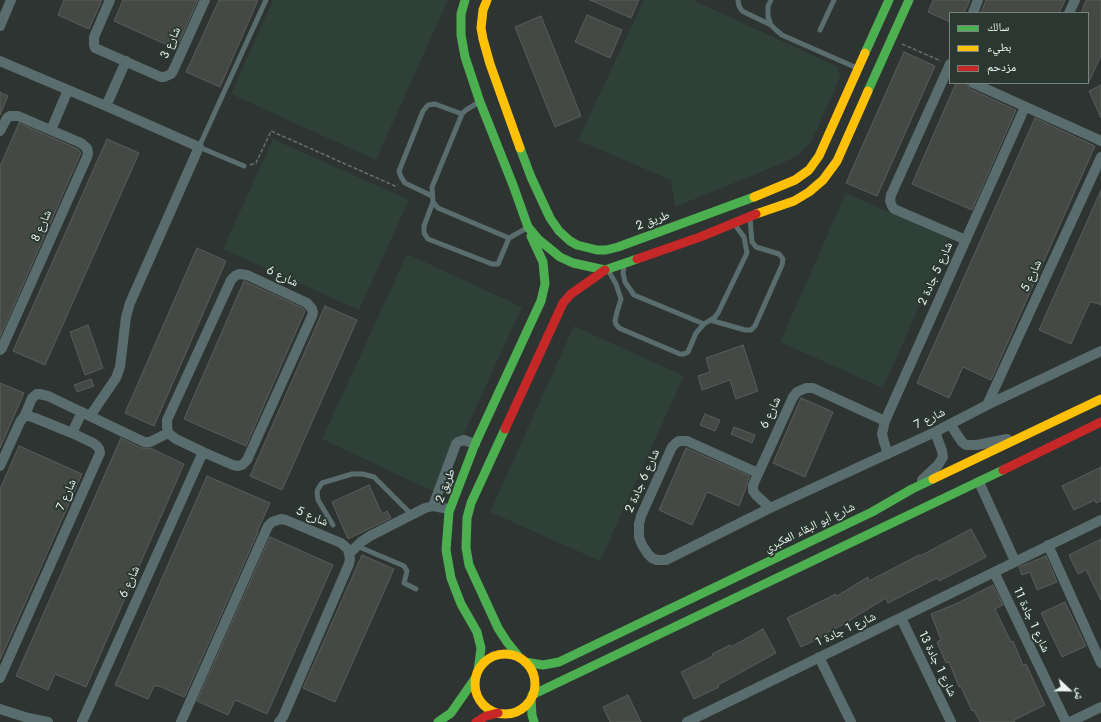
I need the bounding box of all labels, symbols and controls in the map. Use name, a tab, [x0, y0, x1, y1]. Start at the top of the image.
legend	[949, 12, 1089, 84]
text: سالك	[987, 18, 1009, 36]
street label: شارع 3	[158, 25, 184, 61]
text: بطيء	[987, 38, 1011, 56]
text: مزدحم	[987, 58, 1016, 76]
street label: شارع 8	[29, 208, 55, 244]
street label: طريق 2	[634, 208, 672, 234]
street label: شارع 5 جادة 2	[916, 240, 956, 308]
street label: شارع 5	[1018, 258, 1046, 294]
street label: شارع 6	[264, 263, 300, 291]
street label: شارع 6	[757, 395, 785, 431]
street label: شارع 7	[912, 405, 948, 433]
street label: شارع 6 جادة 2	[623, 447, 663, 515]
street label: طريق 2	[433, 467, 459, 505]
street label: شارع 7	[54, 477, 80, 513]
street label: شارع أبو البقاء العكبري	[762, 500, 858, 556]
street label: شارع 5	[294, 504, 330, 530]
street label: شارع 6	[117, 564, 143, 600]
street label: شارع 1 جادة 11	[1010, 585, 1052, 655]
street label: شارع 1 جادة 1	[814, 610, 878, 650]
street label: شارع 1 جادة 13	[915, 629, 959, 699]
north arrow	[1049, 670, 1089, 710]
text: ش	[1071, 686, 1090, 703]

